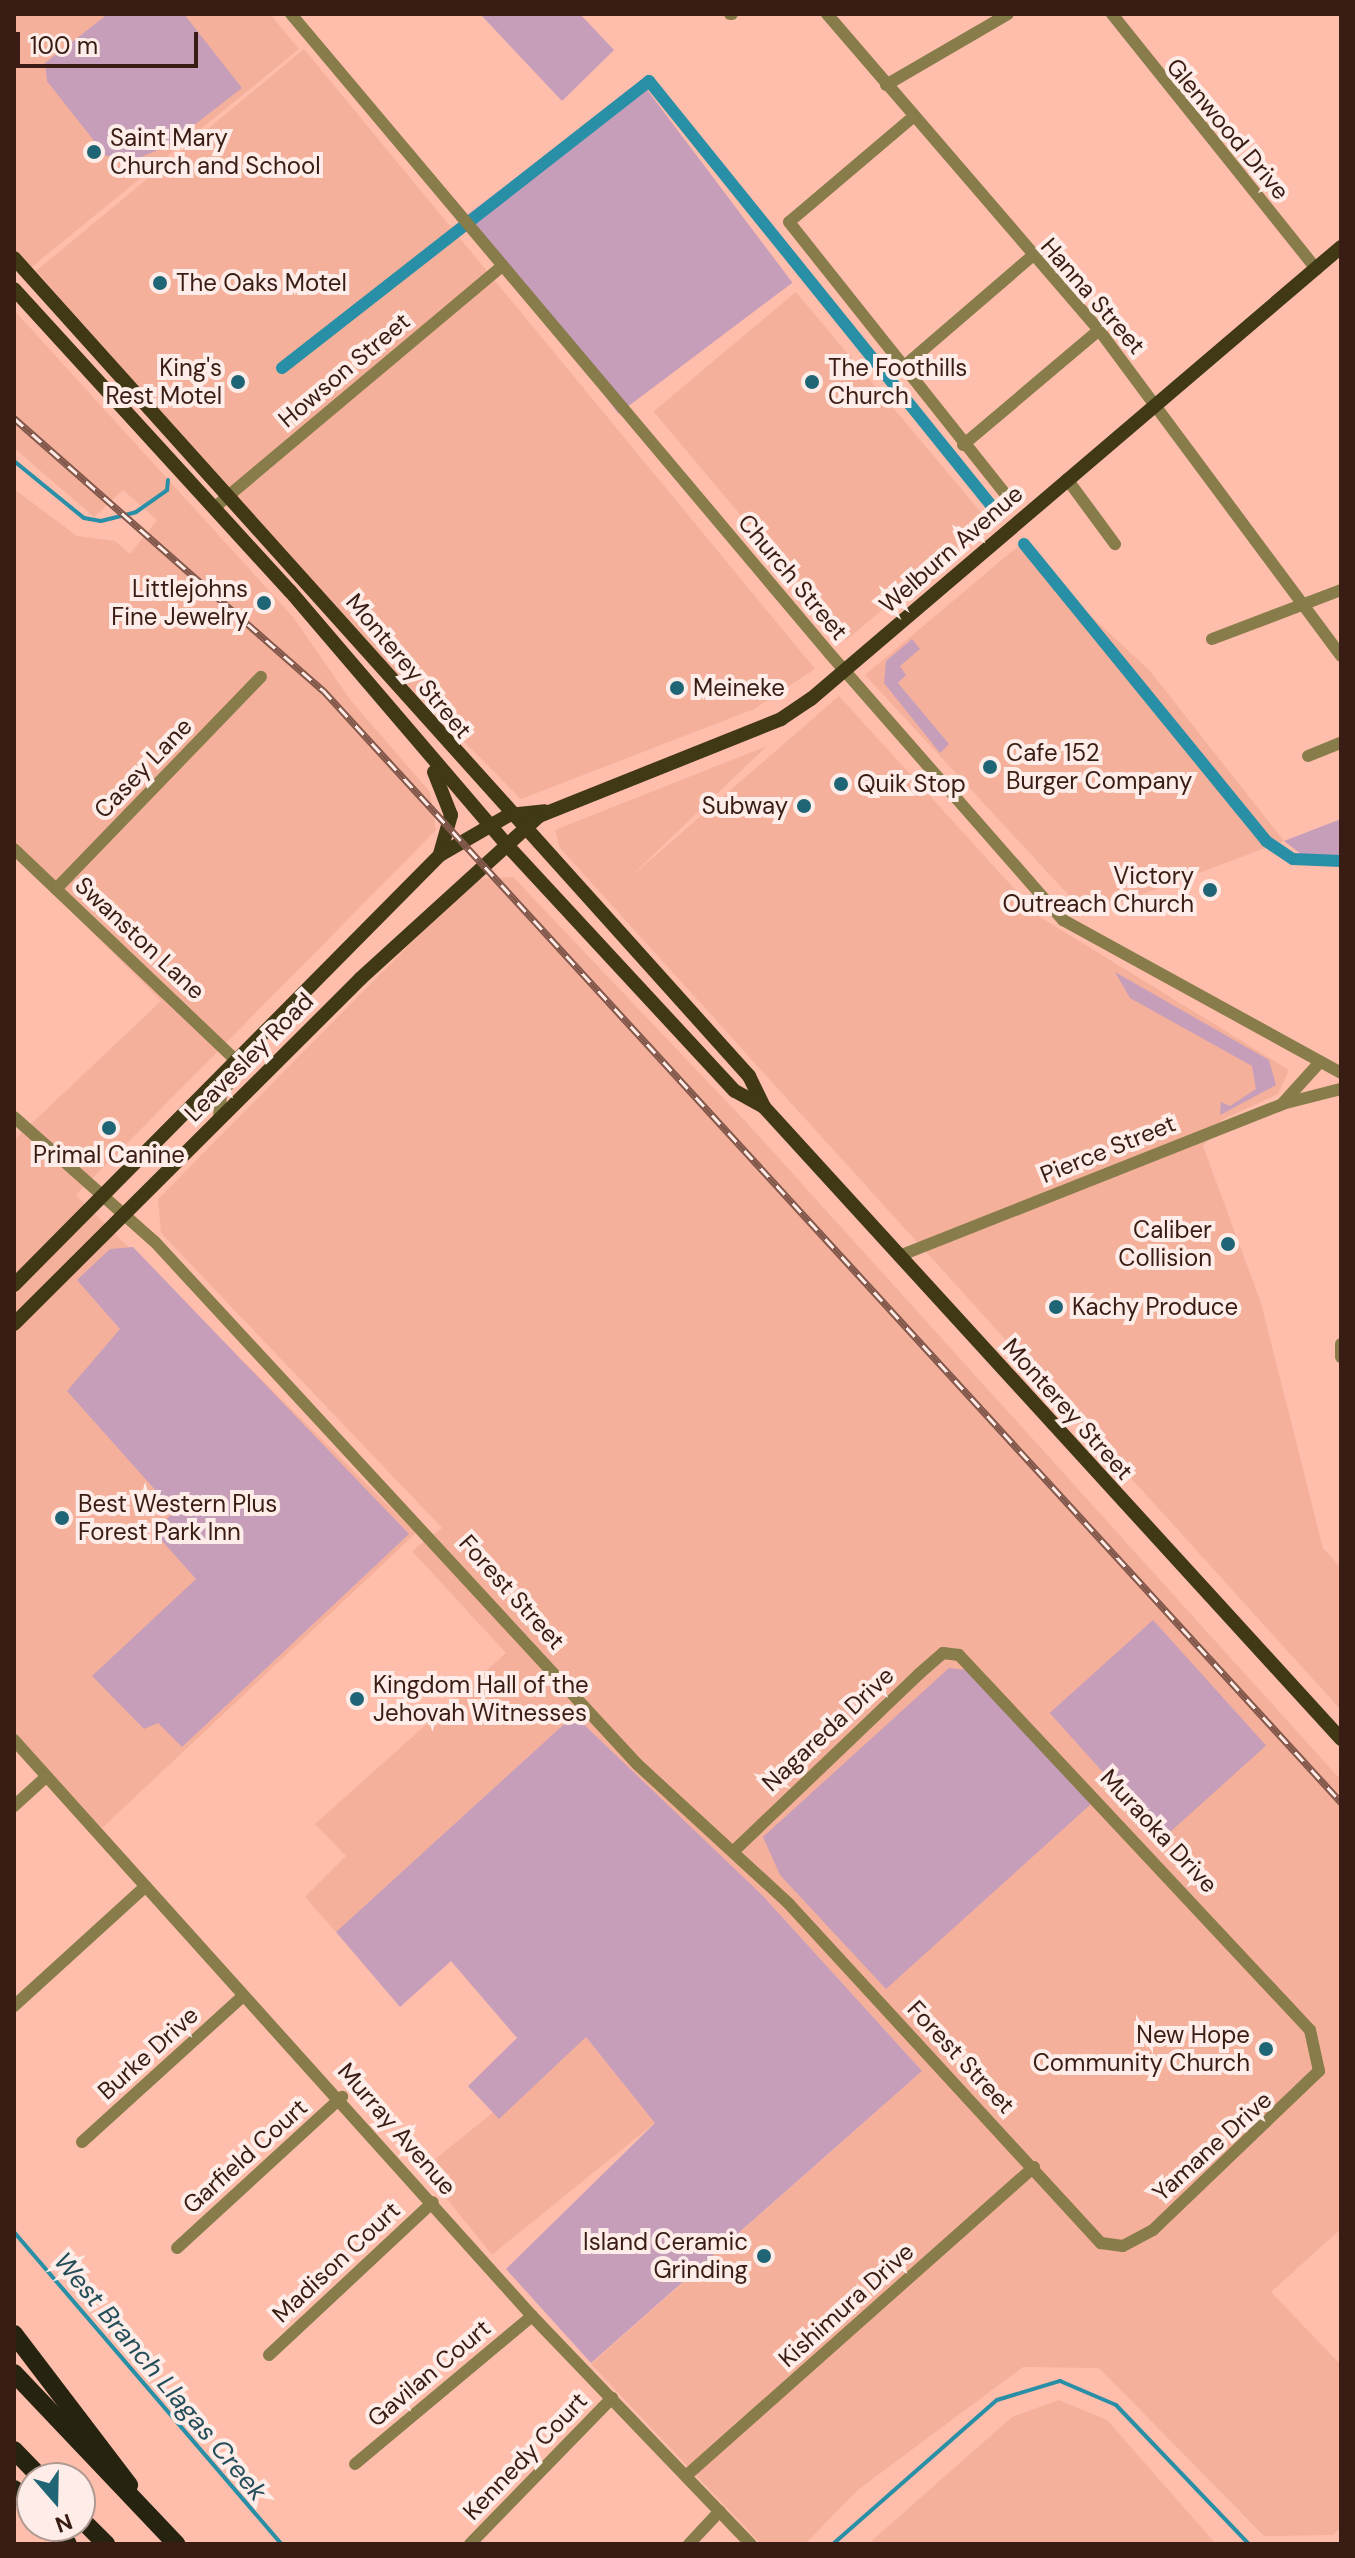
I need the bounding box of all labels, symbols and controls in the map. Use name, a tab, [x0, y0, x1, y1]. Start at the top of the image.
scale bar	[20, 16, 202, 66]
text: 100 m	[30, 30, 98, 61]
street label: Glenwood Drive	[1161, 53, 1295, 205]
place label: Saint Mary Church and School	[110, 124, 321, 180]
marker: Saint Mary Church and School	[85, 143, 103, 161]
street label: Hanna Street	[1035, 232, 1151, 360]
place label: The Oaks Motel	[176, 269, 347, 297]
marker: The Oaks Motel	[151, 274, 169, 292]
street label: Howson Street	[272, 307, 416, 433]
place label: King's Rest Motel	[106, 354, 222, 410]
place label: The Foothills Church	[828, 354, 967, 410]
marker: King's Rest Motel	[229, 373, 247, 391]
marker: The Foothills Church	[803, 373, 821, 391]
street label: Welburn Avenue	[873, 479, 1029, 619]
street label: Church Street	[732, 508, 854, 646]
place label: Littlejohns Fine Jewelry	[111, 575, 248, 631]
street label: Monterey Street	[340, 588, 478, 744]
marker: Littlejohns Fine Jewelry	[255, 594, 273, 612]
place label: Meineke	[693, 674, 785, 702]
marker: Meineke	[668, 679, 686, 697]
street label: Casey Lane	[88, 712, 198, 824]
place label: Cafe 152 Burger Company	[1006, 739, 1192, 795]
marker: Cafe 152 Burger Company	[981, 758, 999, 776]
place label: Quik Stop	[857, 770, 966, 798]
marker: Quik Stop	[832, 775, 850, 793]
place label: Subway	[702, 792, 788, 820]
marker: Subway	[795, 797, 813, 815]
place label: Victory Outreach Church	[1003, 862, 1194, 918]
street label: Swanston Lane	[69, 871, 211, 1005]
marker: Victory Outreach Church	[1201, 881, 1219, 899]
street label: Leavesley Road	[179, 987, 319, 1127]
street label: Pierce Street	[1036, 1109, 1180, 1189]
marker: Primal Canine	[100, 1119, 118, 1137]
place label: Primal Canine	[33, 1141, 185, 1169]
place label: Caliber Collision	[1118, 1216, 1212, 1272]
marker: Caliber Collision	[1219, 1235, 1237, 1253]
place label: Kachy Produce	[1072, 1293, 1238, 1321]
marker: Kachy Produce	[1047, 1298, 1065, 1316]
street label: Monterey Street	[997, 1332, 1139, 1486]
place label: Best Western Plus Forest Park Inn	[78, 1490, 277, 1546]
marker: Best Western Plus Forest Park Inn	[53, 1509, 71, 1527]
street label: Forest Street	[453, 1529, 571, 1655]
street label: Nagareda Drive	[756, 1661, 900, 1797]
place label: Kingdom Hall of the Jehovah Witnesses	[373, 1671, 589, 1727]
marker: Kingdom Hall of the Jehovah Witnesses	[348, 1690, 366, 1708]
street label: Muraoka Drive	[1094, 1763, 1224, 1899]
street label: Forest Street	[901, 1995, 1021, 2119]
street label: Burke Drive	[92, 2000, 204, 2106]
place label: New Hope Community Church	[1033, 2021, 1250, 2077]
marker: New Hope Community Church	[1257, 2040, 1275, 2058]
street label: Murray Avenue	[332, 2057, 462, 2201]
street label: Yamane Drive	[1147, 2085, 1277, 2207]
street label: Garfield Court	[177, 2093, 313, 2219]
street label: Madison Court	[266, 2196, 406, 2328]
place label: Island Ceramic Grinding	[583, 2228, 748, 2284]
street label: Kishimura Drive	[773, 2237, 919, 2373]
water label: West Branch Llagas Creek	[47, 2246, 273, 2508]
marker: Island Ceramic Grinding	[755, 2247, 773, 2265]
street label: Gavilan Court	[362, 2313, 496, 2433]
street label: Kennedy Court	[457, 2386, 593, 2526]
north arrow	[16, 2462, 96, 2542]
text: N	[51, 2507, 76, 2540]

